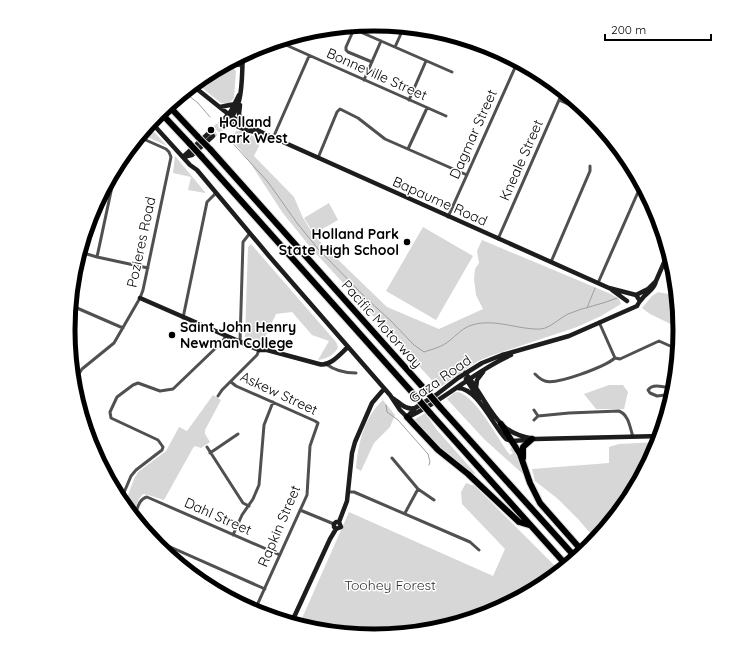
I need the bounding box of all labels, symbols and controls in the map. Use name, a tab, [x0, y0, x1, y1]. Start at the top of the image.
scale bar	[605, 16, 711, 42]
text: 200 m	[611, 22, 646, 37]
street label: Bonneville Street	[324, 44, 430, 104]
street label: Dagmar Street	[445, 86, 501, 182]
place label: Holland Park West	[219, 113, 288, 147]
street label: Kneale Street	[495, 116, 547, 203]
marker: Holland Park West	[206, 125, 216, 135]
street label: Bapaume Road	[390, 172, 490, 230]
street label: Pozieres Road	[123, 195, 159, 289]
place label: Holland Park State High School	[279, 225, 399, 259]
marker: Holland Park State High School	[402, 237, 412, 247]
street label: Pacific Motorway	[338, 276, 426, 372]
place label: Saint John Henry Newman College	[180, 318, 296, 352]
marker: Saint John Henry Newman College	[167, 330, 177, 340]
street label: Gaza Road	[405, 351, 475, 407]
street label: Askew Street	[237, 367, 321, 419]
street label: Rapkin Street	[254, 482, 304, 570]
street label: Dahl Street	[182, 493, 255, 539]
park label: Toohey Forest	[344, 576, 436, 594]

